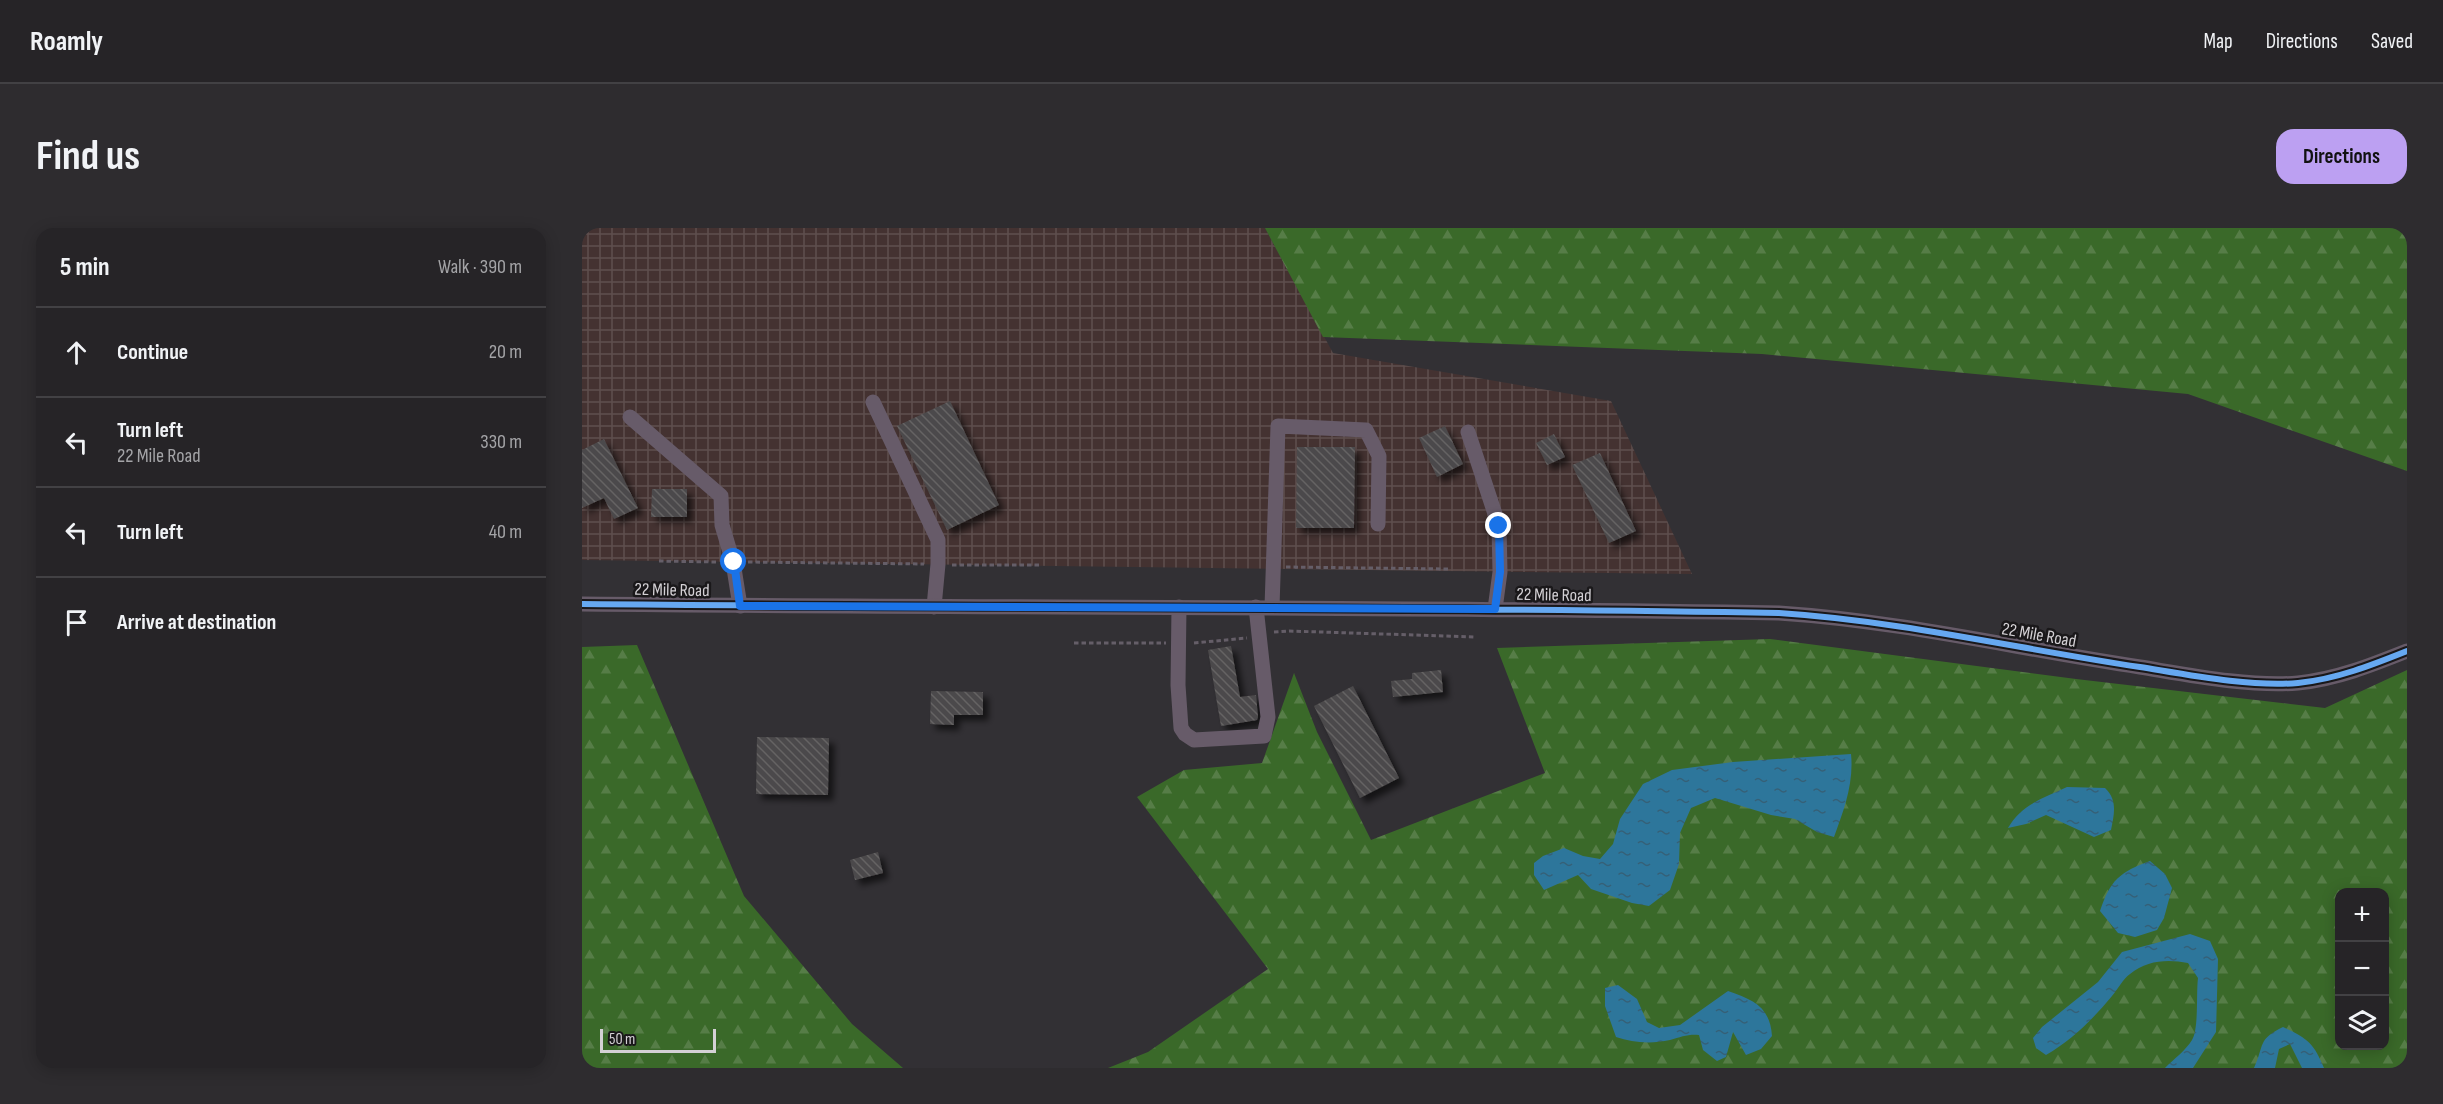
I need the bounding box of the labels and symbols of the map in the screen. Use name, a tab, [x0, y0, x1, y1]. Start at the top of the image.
route end	[1485, 512, 1511, 538]
route start	[720, 548, 746, 574]
street label: 22 Mile Road	[634, 579, 710, 601]
street label: 22 Mile Road	[1516, 584, 1592, 606]
street label: 22 Mile Road	[2000, 618, 2078, 652]
scale bar	[600, 1026, 716, 1054]

